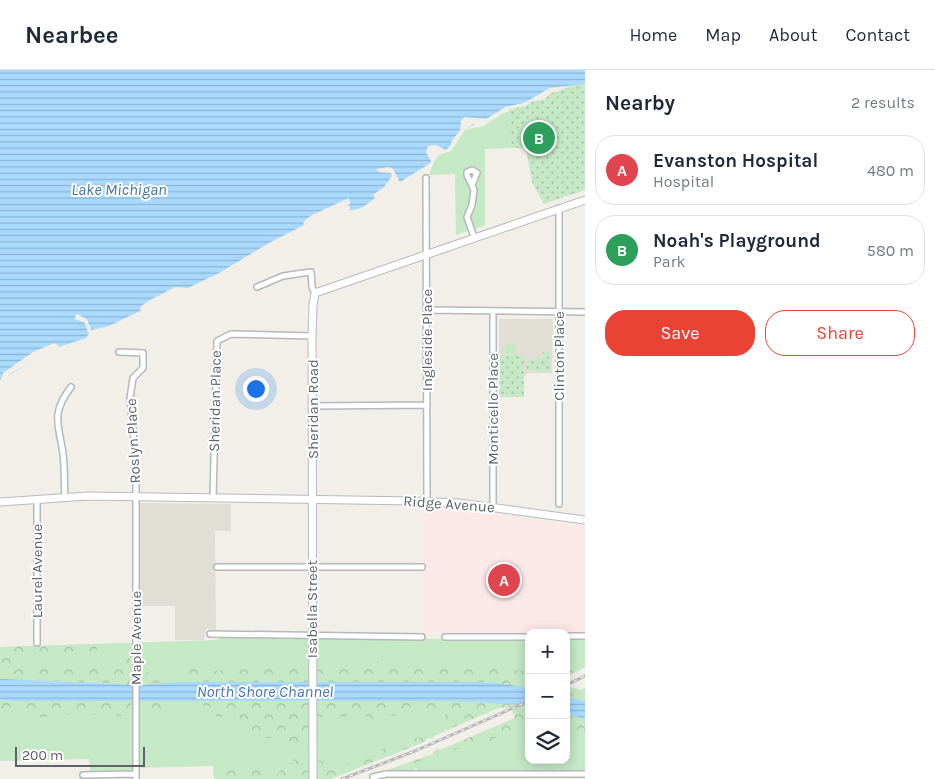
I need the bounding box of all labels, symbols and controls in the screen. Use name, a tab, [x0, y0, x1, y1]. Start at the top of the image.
text: Nearbee	[25, 21, 119, 49]
text: Home	[629, 24, 677, 46]
text: Map	[705, 24, 741, 46]
text: About	[769, 24, 818, 46]
text: Contact	[846, 24, 910, 46]
text: Nearby	[605, 91, 675, 115]
text: 2 results	[851, 93, 915, 112]
pin: B	[523, 119, 555, 157]
text: Evanston Hospital	[653, 150, 818, 172]
text: A	[617, 161, 627, 180]
text: 480 m	[867, 161, 914, 180]
text: Hospital	[653, 172, 714, 191]
water label: Lake Michigan	[71, 180, 167, 199]
text: Noah's Playground	[653, 230, 821, 252]
text: B	[617, 241, 627, 260]
text: 580 m	[867, 241, 914, 260]
text: Park	[653, 252, 685, 271]
street label: Ingleside Place	[418, 289, 436, 391]
button: Save	[605, 310, 755, 356]
button: Share	[765, 310, 915, 356]
street label: Clinton Place	[550, 311, 568, 401]
street label: Sheridan Place	[205, 350, 225, 452]
street label: Monticello Place	[484, 353, 502, 465]
street label: Sheridan Road	[304, 359, 322, 459]
your location	[243, 376, 269, 402]
street label: Roslyn Place	[122, 398, 144, 484]
street label: Ridge Avenue	[403, 492, 495, 516]
street label: Laurel Avenue	[28, 524, 46, 618]
street label: Isabella Street	[303, 559, 321, 658]
pin: A	[488, 561, 520, 599]
street label: Maple Avenue	[127, 591, 145, 685]
map controls	[525, 629, 570, 764]
button: +	[525, 629, 570, 674]
button: −	[525, 674, 570, 719]
water label: North Shore Channel	[197, 682, 333, 701]
button: layers	[525, 719, 570, 764]
scale bar	[15, 744, 145, 767]
text: 200 m	[22, 747, 63, 764]

